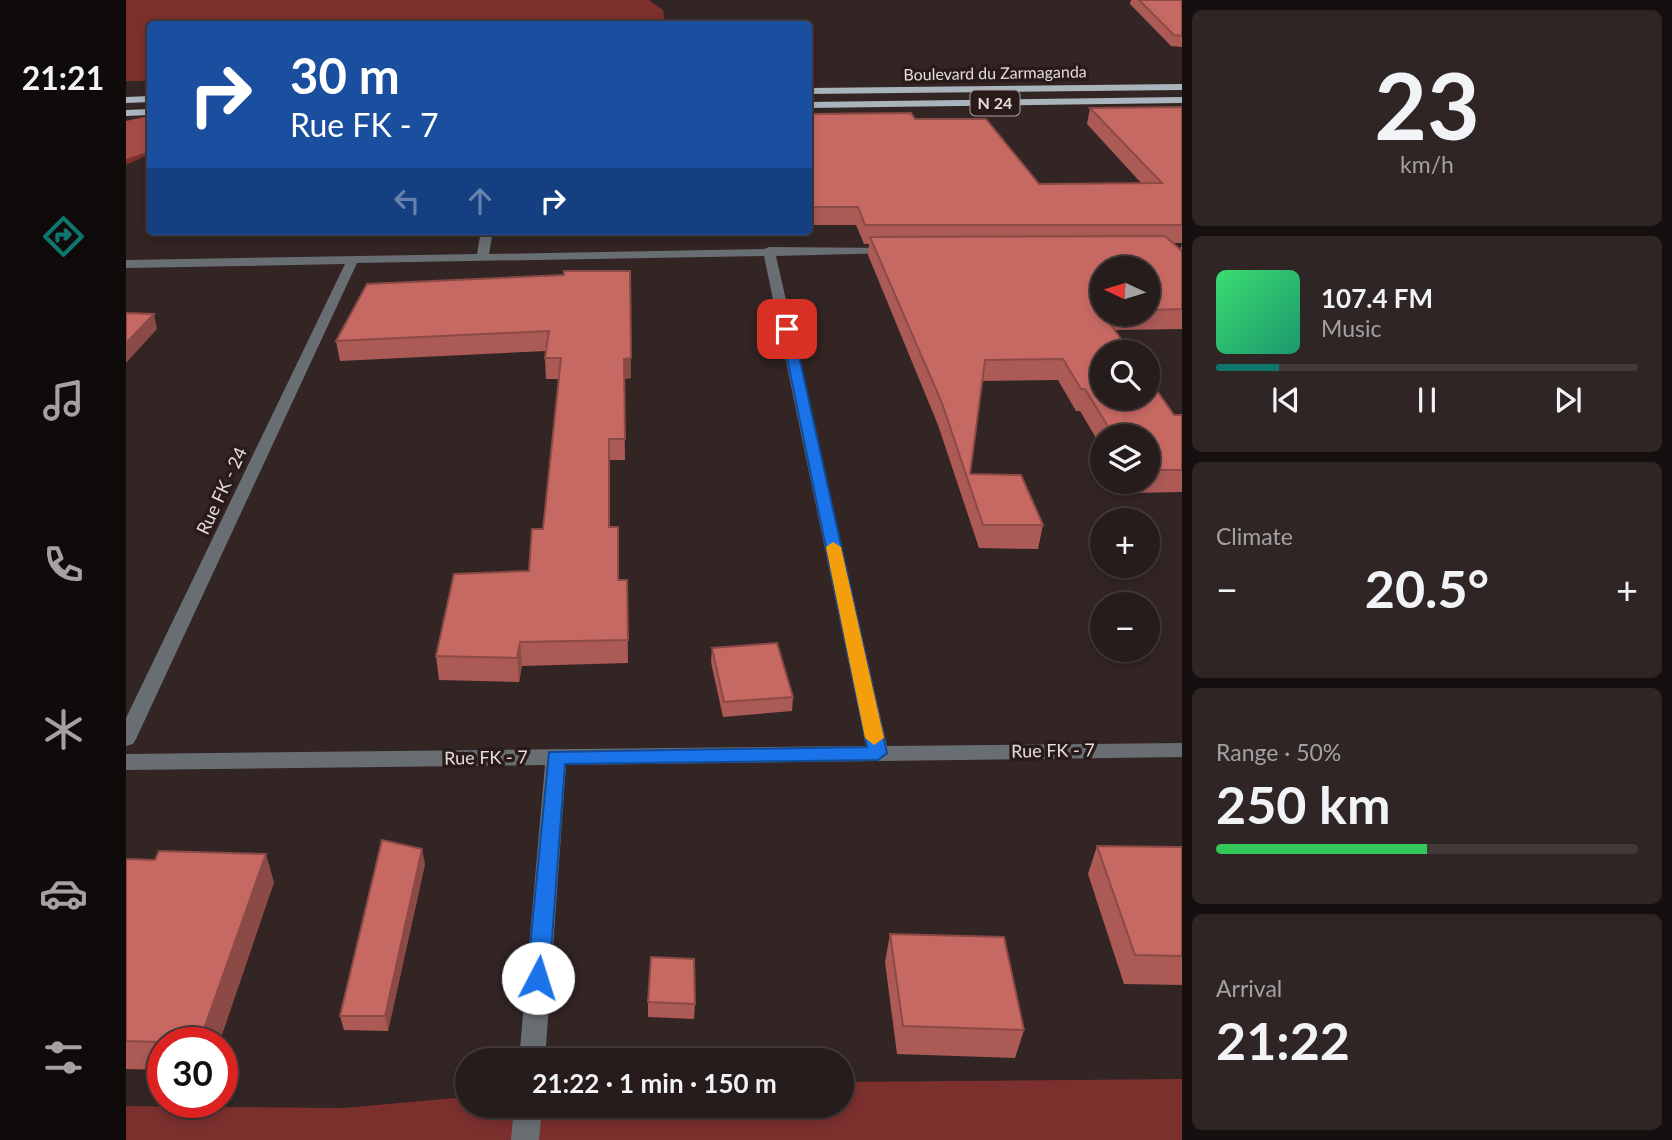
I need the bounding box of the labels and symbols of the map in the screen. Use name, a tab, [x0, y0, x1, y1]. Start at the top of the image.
street label: Boulevard du Zarmaganda	[903, 61, 1087, 84]
road number: N 24	[970, 90, 1020, 116]
north arrow	[1090, 256, 1160, 326]
pin	[757, 299, 817, 359]
street label: Rue FK - 24	[191, 443, 251, 538]
street label: Rue FK - 7	[1011, 738, 1095, 762]
street label: Rue FK - 7	[444, 745, 528, 769]
position arrow	[501, 941, 575, 1015]
speed limit sign: 30	[147, 1027, 238, 1118]

